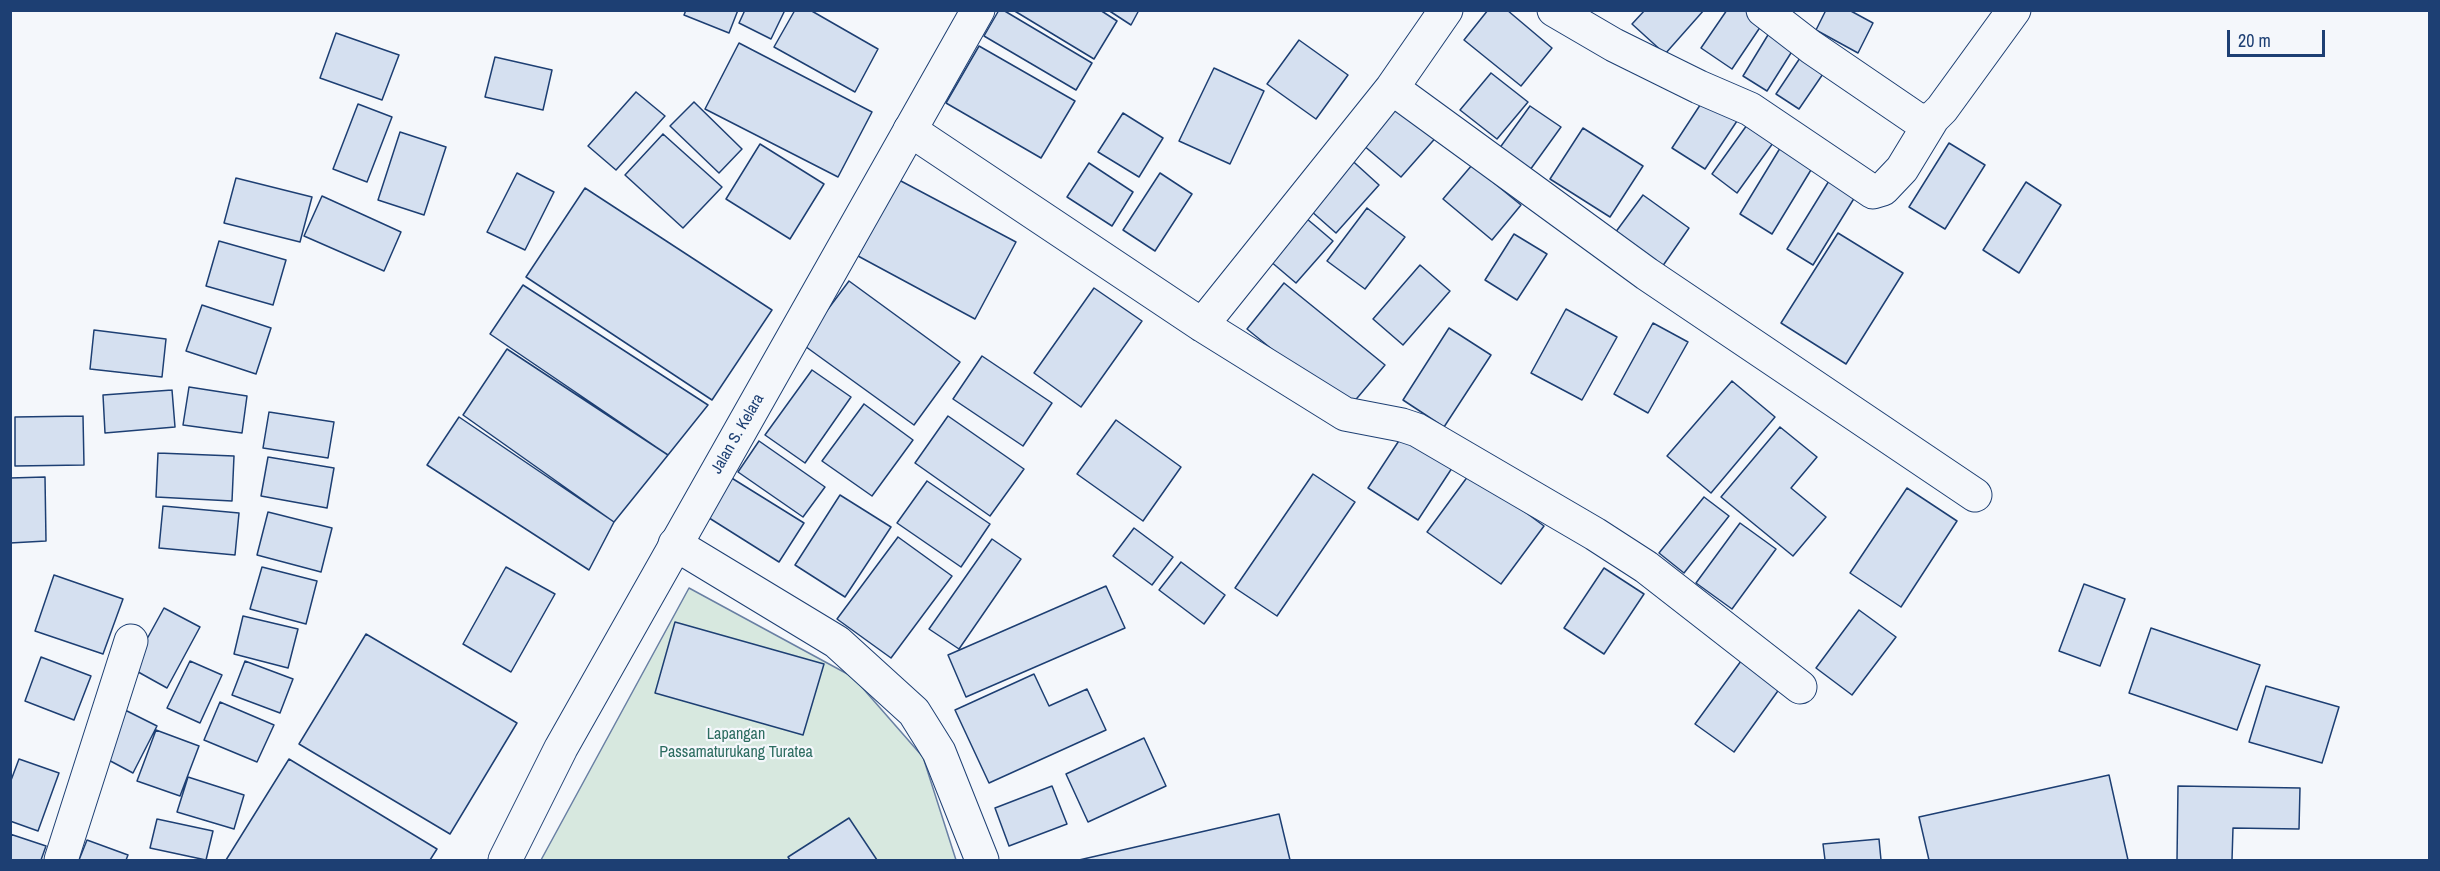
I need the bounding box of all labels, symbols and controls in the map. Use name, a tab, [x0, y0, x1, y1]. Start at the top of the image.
scale bar	[2230, 18, 2328, 56]
text: 20 m	[2238, 28, 2271, 53]
street label: Jalan S. Kelara	[707, 391, 769, 477]
park label: Lapangan Passamaturukang Turatea	[659, 725, 813, 763]

